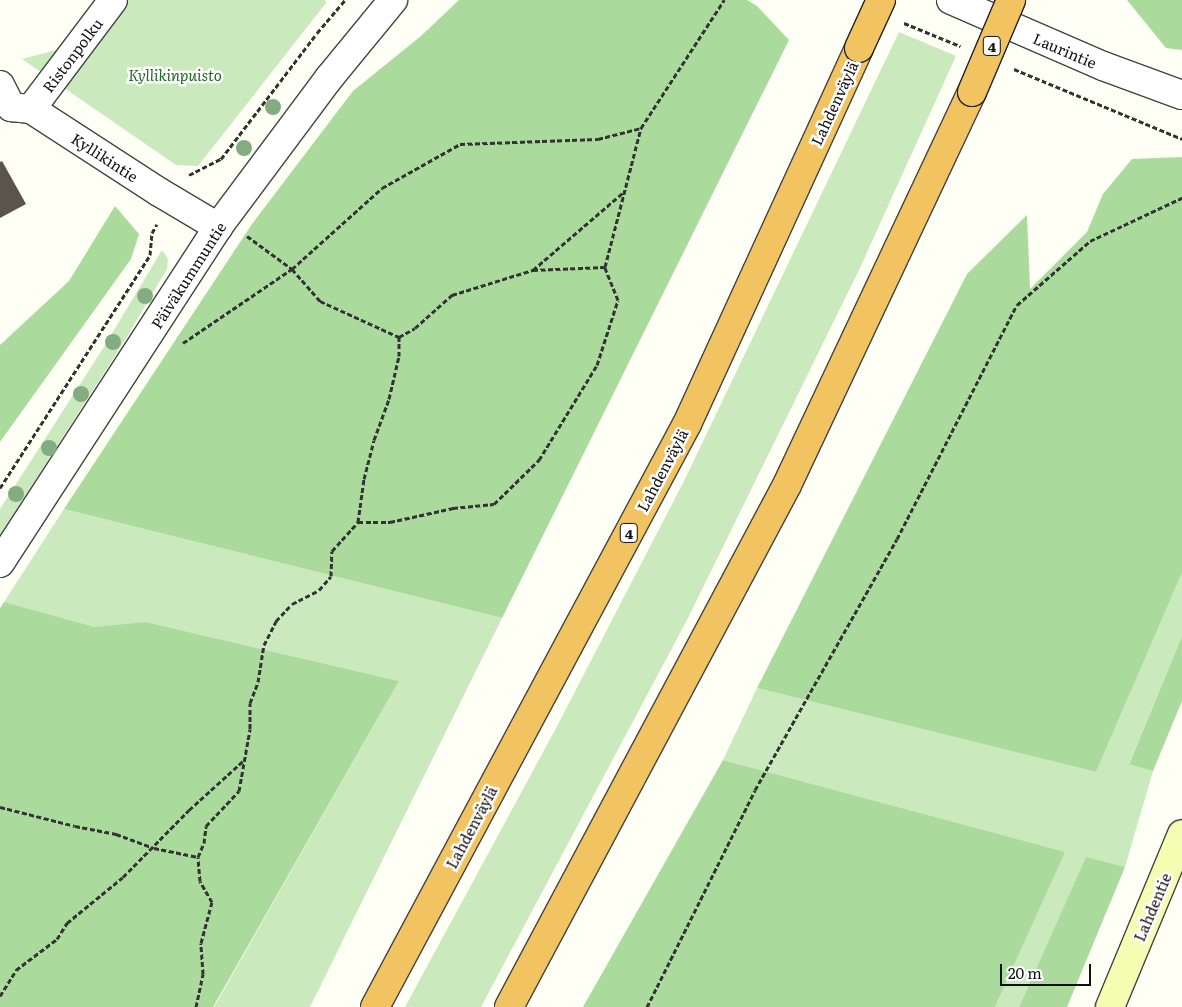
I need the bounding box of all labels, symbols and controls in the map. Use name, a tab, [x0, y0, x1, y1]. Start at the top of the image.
street label: Ristonpolku	[38, 14, 106, 96]
street label: Laurintie	[1031, 29, 1099, 71]
road number: 4	[982, 34, 1002, 58]
street label: Lahdenväylä	[807, 58, 861, 148]
park label: Kyllikinpuisto	[128, 66, 222, 84]
street label: Kyllikintie	[68, 129, 142, 185]
street label: Päiväkummuntie	[147, 218, 229, 332]
street label: Lahdenväylä	[633, 426, 691, 514]
road number: 4	[619, 522, 639, 544]
street label: Lahdenväylä	[442, 783, 500, 871]
street label: Lahdentie	[1130, 870, 1174, 944]
scale bar	[1002, 954, 1093, 986]
text: 20 m	[1008, 961, 1042, 984]

